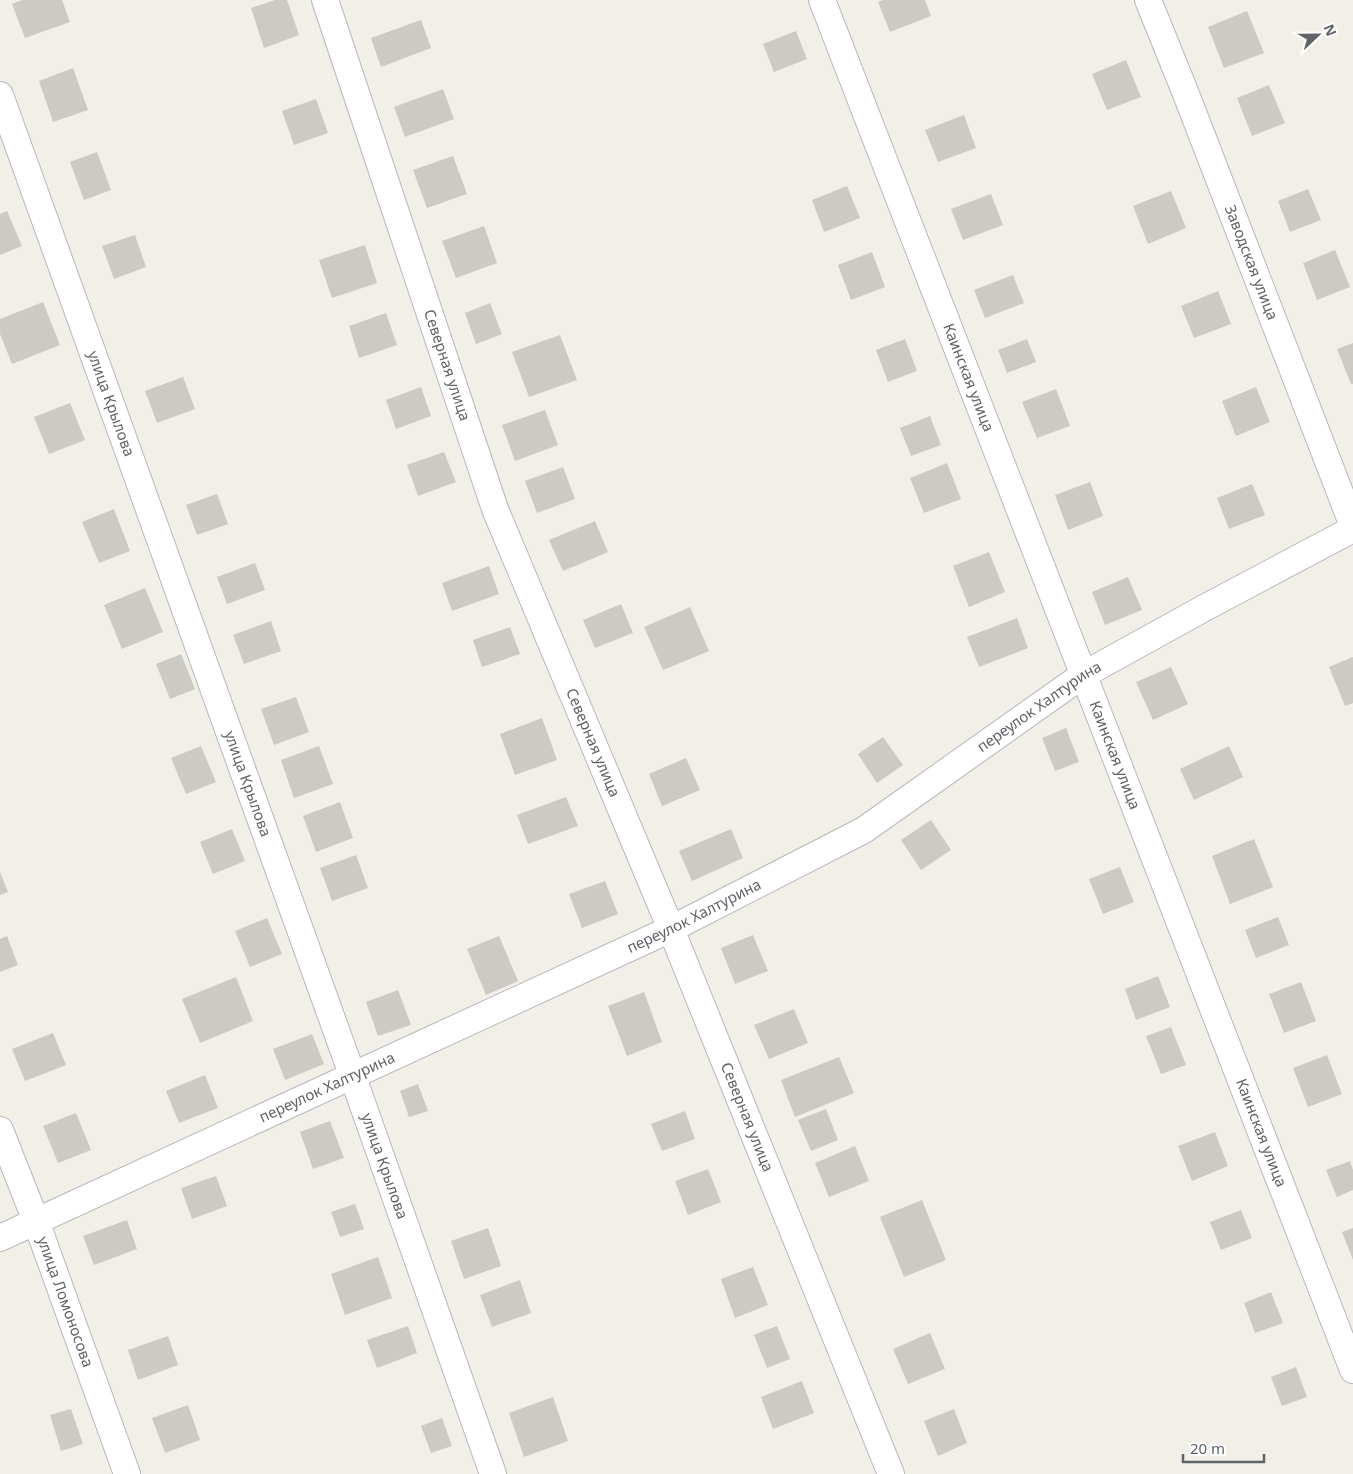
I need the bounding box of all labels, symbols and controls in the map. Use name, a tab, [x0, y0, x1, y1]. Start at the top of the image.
north arrow	[1293, 10, 1343, 60]
text: N	[1320, 21, 1341, 39]
street label: Заводская улица	[1221, 202, 1283, 323]
street label: Северная улица	[420, 306, 476, 423]
street label: Каинская улица	[939, 320, 999, 434]
street label: улица Крылова	[84, 348, 140, 459]
street label: переулок Халтурина	[973, 656, 1105, 756]
street label: Северная улица	[562, 685, 626, 800]
street label: Каинская улица	[1086, 698, 1146, 812]
street label: улица Крылова	[220, 728, 277, 839]
street label: переулок Халтурина	[623, 874, 764, 957]
street label: переулок Халтурина	[256, 1047, 398, 1126]
street label: Северная улица	[717, 1059, 779, 1175]
street label: Каинская улица	[1232, 1075, 1292, 1190]
street label: улица Крылова	[357, 1110, 413, 1221]
street label: улица Ломоносова	[33, 1234, 99, 1370]
scale bar	[1183, 1432, 1264, 1464]
text: 20 m	[1190, 1438, 1225, 1458]

